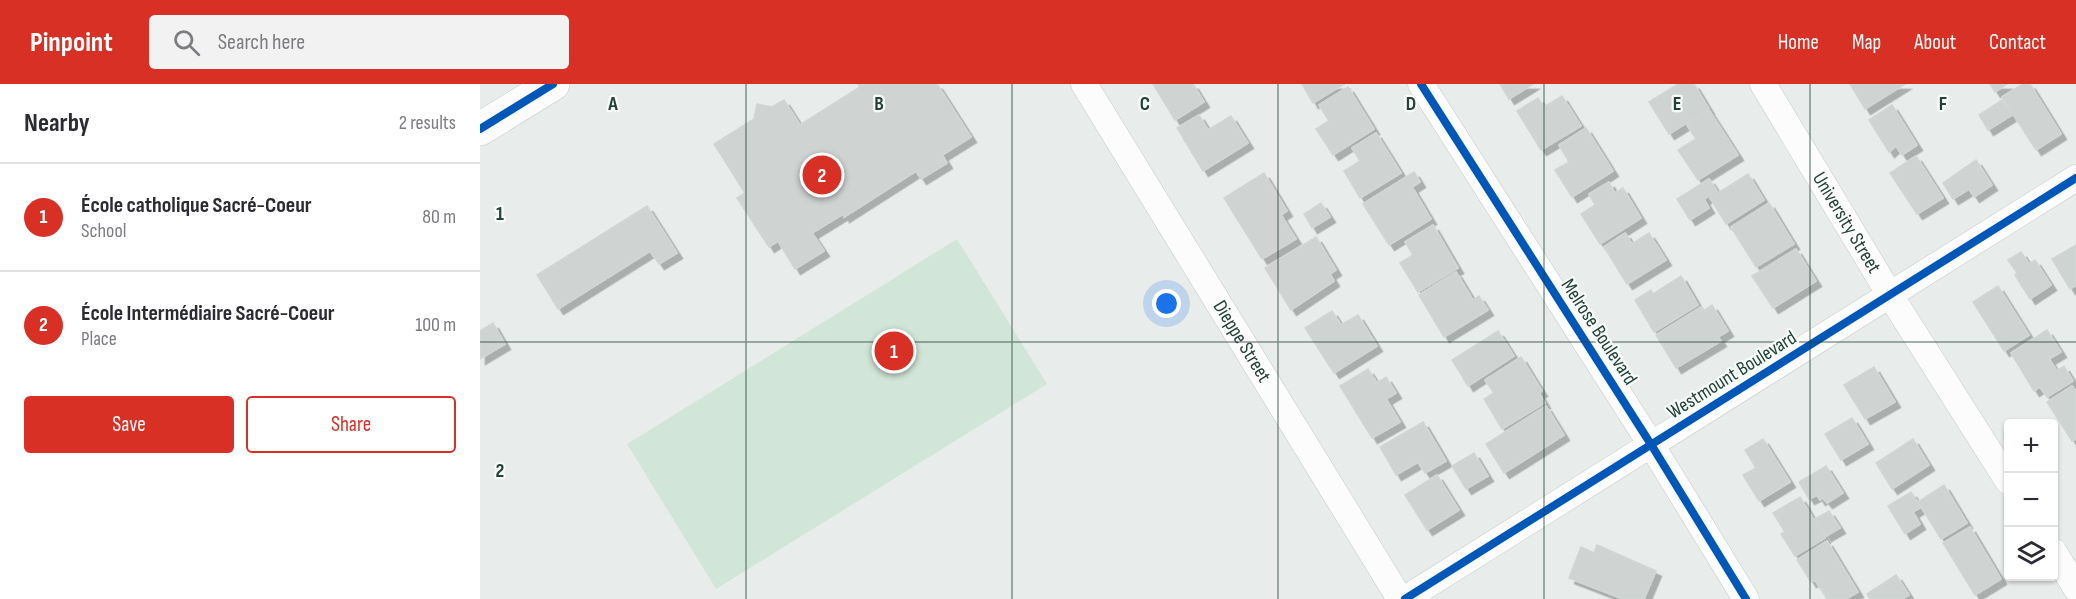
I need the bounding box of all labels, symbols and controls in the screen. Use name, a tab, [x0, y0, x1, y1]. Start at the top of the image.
search box	[149, 15, 569, 69]
text: Pinpoint	[30, 26, 113, 59]
icon: search	[170, 26, 203, 59]
text: Search here	[218, 29, 305, 56]
text: Home	[1778, 30, 1819, 55]
text: Map	[1852, 30, 1881, 55]
text: About	[1914, 30, 1956, 55]
text: Contact	[1989, 30, 2046, 55]
text: A	[607, 92, 618, 116]
text: B	[874, 92, 884, 116]
text: C	[1140, 92, 1150, 116]
text: D	[1406, 92, 1416, 116]
text: E	[1673, 92, 1681, 116]
text: F	[1939, 92, 1947, 116]
text: Nearby	[24, 108, 90, 139]
text: 2 results	[399, 111, 456, 135]
pin: 2	[802, 152, 842, 197]
street label: University Street	[1807, 168, 1886, 278]
text: École catholique Sacré-Coeur	[81, 192, 312, 219]
text: 1	[496, 202, 504, 226]
text: 1	[40, 205, 47, 229]
text: 80 m	[422, 205, 456, 229]
text: School	[81, 219, 126, 243]
street label: Melrose Boulevard	[1556, 274, 1642, 390]
your location	[1152, 289, 1181, 318]
street label: Dieppe Street	[1208, 296, 1276, 387]
text: École Intermédiaire Sacré-Coeur	[81, 300, 335, 327]
text: 2	[39, 313, 48, 337]
text: 100 m	[415, 313, 456, 337]
street label: Westmount Boulevard	[1663, 326, 1801, 424]
text: Place	[81, 327, 117, 351]
pin: 1	[874, 328, 914, 374]
button: Save	[24, 396, 234, 453]
button: Share	[246, 396, 456, 453]
map controls	[2004, 419, 2058, 581]
button: +	[2004, 419, 2058, 473]
text: 2	[496, 459, 504, 483]
button: −	[2004, 473, 2058, 527]
button: layers	[2004, 527, 2058, 581]

